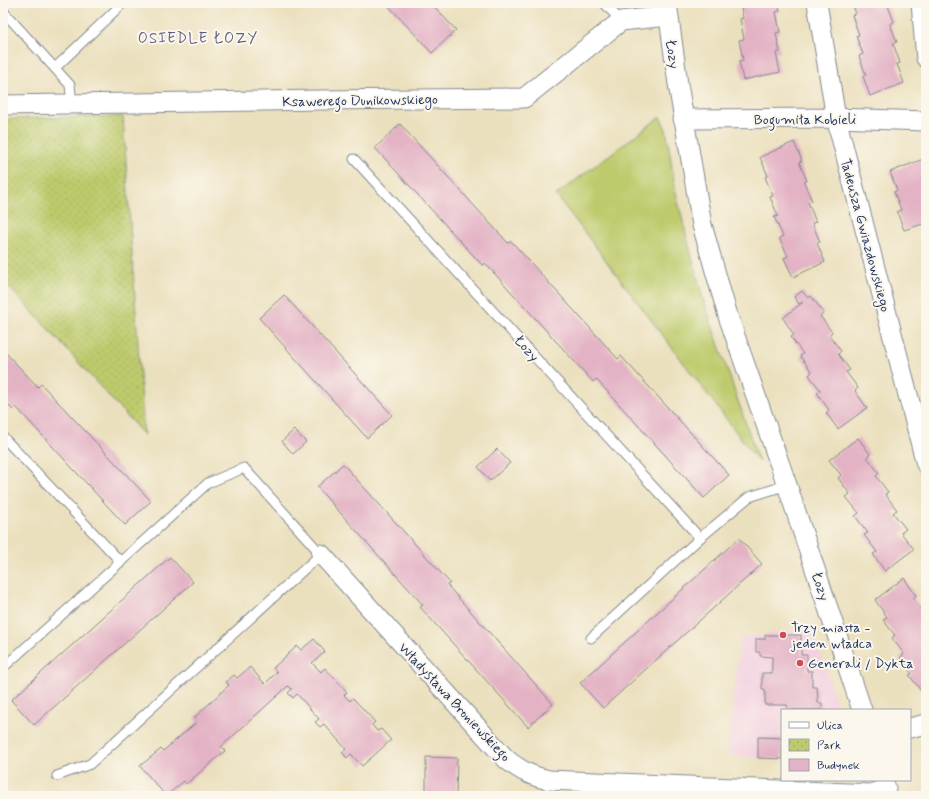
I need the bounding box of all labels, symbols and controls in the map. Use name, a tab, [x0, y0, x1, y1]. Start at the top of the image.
district label: OSIEDLE ŁOZY	[138, 29, 258, 49]
street label: Łozy	[661, 38, 683, 70]
street label: Ksawerego Dunikowskiego	[282, 91, 438, 113]
street label: Bogumiła Kobieli	[754, 111, 856, 131]
street label: Tadeusza Gwiazdowskiego	[835, 157, 894, 314]
street label: Łozy	[510, 332, 543, 366]
street label: Łozy	[807, 570, 833, 603]
place label: Trzy miasta - jeden władca	[790, 619, 872, 653]
marker: Trzy miasta - jeden władca	[778, 630, 788, 640]
street label: Władysława Broniewskiego	[393, 639, 514, 767]
place label: Generali / Dykta	[808, 655, 914, 673]
marker: Generali / Dykta	[795, 658, 805, 668]
legend	[781, 709, 911, 781]
text: Ulica	[817, 718, 843, 734]
text: Park	[817, 738, 841, 754]
text: Budynek	[817, 758, 860, 774]

